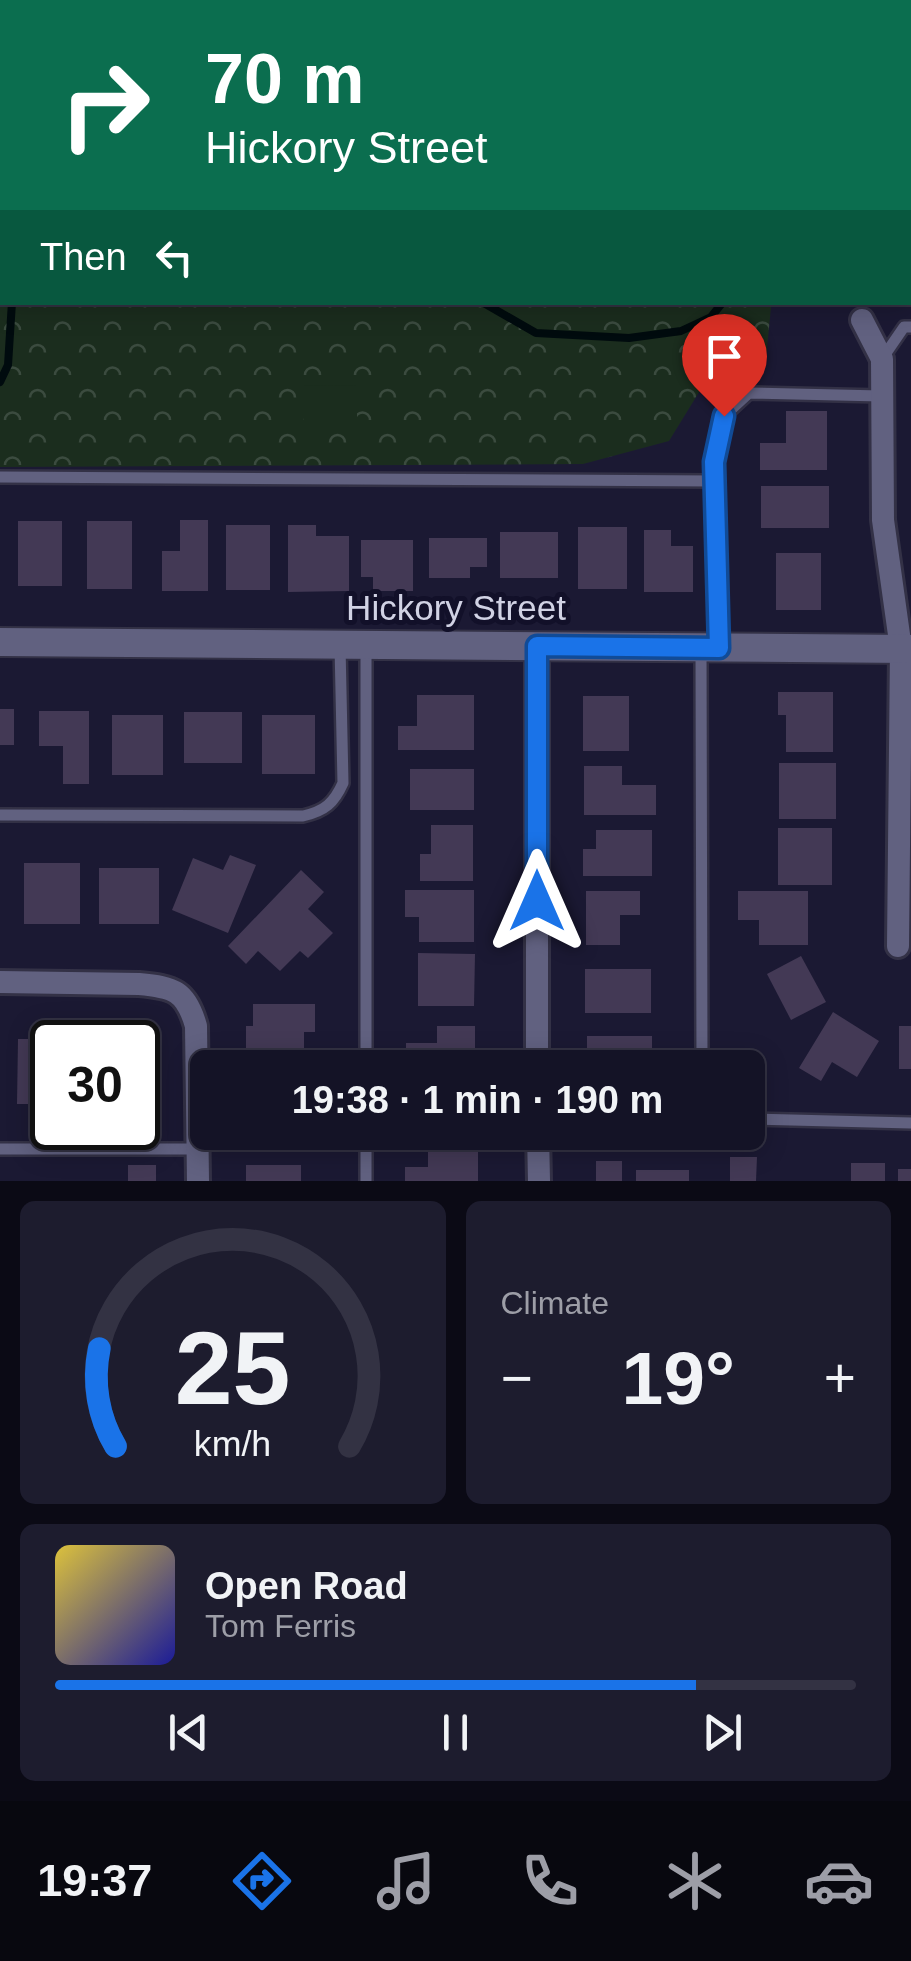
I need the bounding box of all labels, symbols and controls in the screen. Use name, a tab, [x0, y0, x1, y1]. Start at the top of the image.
icon: right	[40, 40, 170, 170]
text: 70 m	[205, 40, 365, 118]
text: Hickory Street	[205, 122, 488, 173]
icon: left	[147, 230, 202, 285]
text: Then	[40, 236, 127, 278]
pin	[682, 314, 767, 417]
icon: arrive	[697, 329, 752, 384]
street label: Hickory Street	[346, 588, 566, 627]
position arrow	[485, 849, 589, 953]
speed limit sign: 30	[30, 1020, 160, 1150]
text: 19:38 · 1 min · 190 m	[292, 1079, 663, 1121]
text: Climate	[501, 1285, 609, 1321]
text: 25	[175, 1310, 291, 1426]
text: 19°	[622, 1336, 735, 1420]
text: −	[501, 1347, 533, 1409]
text: +	[824, 1347, 856, 1409]
text: km/h	[194, 1424, 271, 1464]
text: Open Road	[205, 1565, 408, 1607]
text: Tom Ferris	[205, 1608, 356, 1644]
icon: previous	[161, 1705, 216, 1760]
icon: pause	[428, 1705, 483, 1760]
icon: next	[695, 1705, 750, 1760]
icon: directions	[227, 1846, 297, 1916]
icon: music	[371, 1846, 441, 1916]
icon: phone	[515, 1846, 585, 1916]
icon: climate	[660, 1846, 730, 1916]
icon: car	[804, 1846, 874, 1916]
text: 19:37	[37, 1855, 152, 1906]

